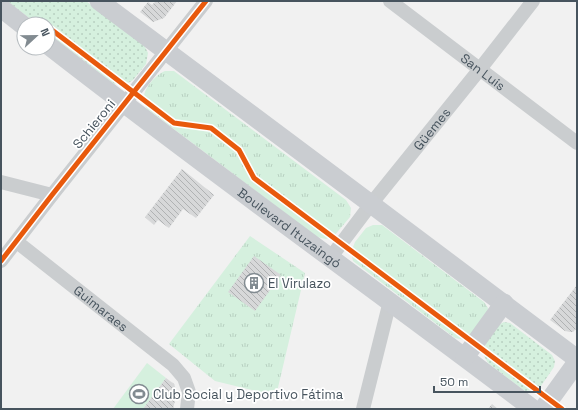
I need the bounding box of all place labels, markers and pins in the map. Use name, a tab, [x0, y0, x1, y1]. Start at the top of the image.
building icon: El Virulazo	[243, 272, 265, 294]
place label: El Virulazo	[268, 275, 331, 292]
sports icon: Club Social y Deportivo Fátima	[128, 383, 150, 405]
place label: Club Social y Deportivo Fátima	[153, 386, 344, 403]

